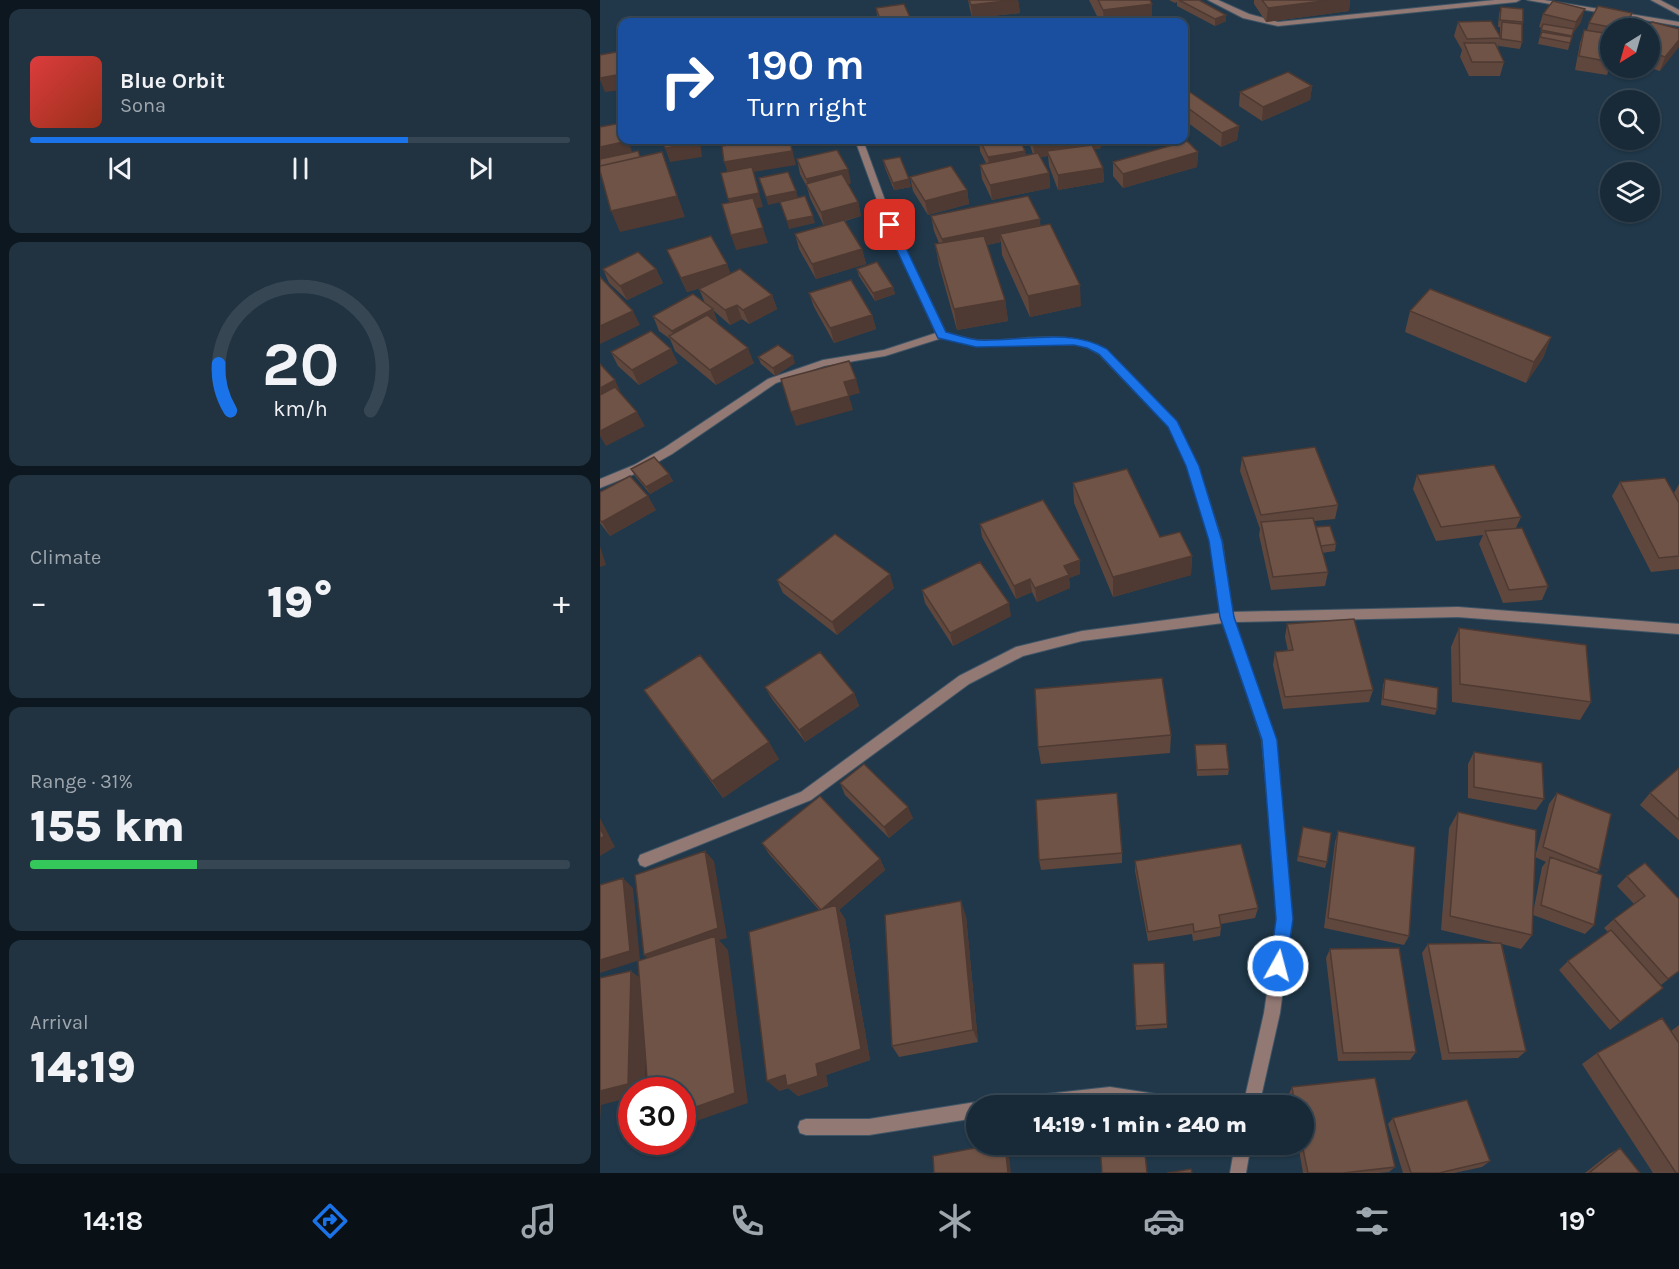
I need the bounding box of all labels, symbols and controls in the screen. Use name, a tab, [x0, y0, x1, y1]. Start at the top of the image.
north arrow	[1600, 18, 1660, 78]
map controls	[1600, 18, 1660, 222]
text: 190 m	[747, 40, 865, 90]
icon: right	[648, 42, 726, 120]
text: Blue Orbit	[120, 68, 225, 94]
button: search	[1600, 90, 1660, 150]
text: Turn right	[747, 91, 867, 123]
text: Sona	[120, 94, 166, 117]
icon: previous	[104, 152, 137, 185]
icon: pause	[284, 152, 317, 185]
icon: next	[464, 152, 497, 185]
button: layers	[1600, 162, 1660, 222]
pin	[864, 199, 915, 250]
icon: arrive	[873, 208, 906, 241]
text: 20	[261, 328, 339, 401]
text: km/h	[273, 396, 327, 421]
text: Climate	[30, 546, 101, 569]
text: 19°	[267, 576, 333, 628]
text: −	[30, 583, 47, 621]
text: +	[553, 583, 570, 621]
text: Range · 31%	[30, 770, 133, 793]
text: 155 km	[30, 800, 185, 852]
position arrow	[1246, 934, 1310, 998]
text: Arrival	[30, 1011, 89, 1034]
text: 14:19	[30, 1041, 136, 1093]
speed limit sign: 30	[618, 1077, 696, 1155]
text: 14:19 · 1 min · 240 m	[1033, 1112, 1247, 1138]
icon: directions	[309, 1200, 351, 1242]
icon: music	[518, 1200, 560, 1242]
icon: phone	[726, 1200, 768, 1242]
icon: climate	[934, 1200, 976, 1242]
icon: car	[1143, 1200, 1185, 1242]
icon: filters	[1351, 1200, 1393, 1242]
text: 14:18	[83, 1205, 143, 1237]
text: 19°	[1559, 1205, 1596, 1237]

